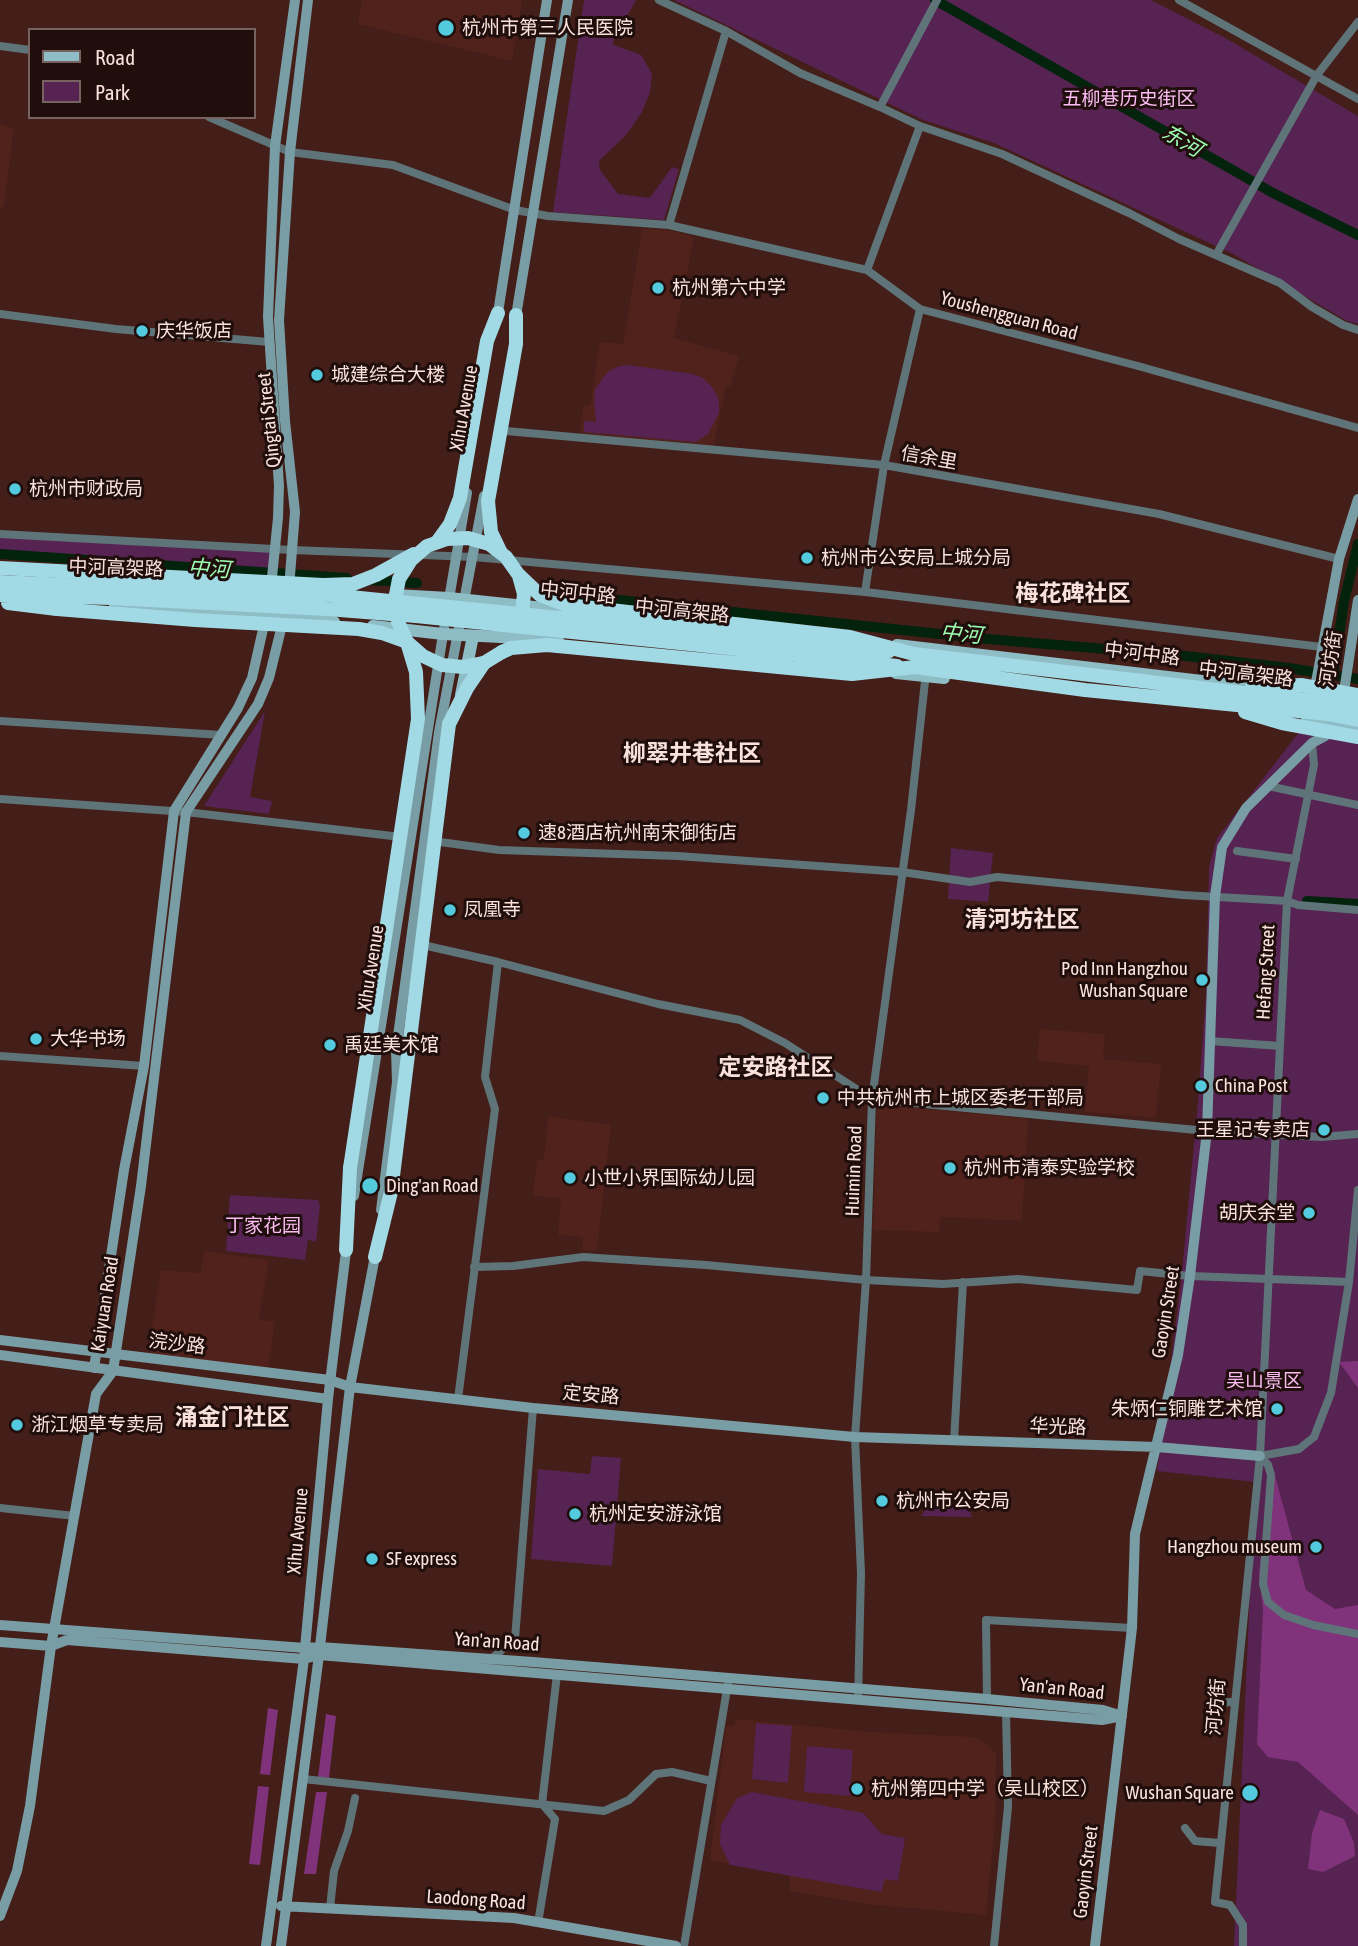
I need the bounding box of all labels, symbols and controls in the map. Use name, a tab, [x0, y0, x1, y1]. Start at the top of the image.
place label: 杭州市第三人民医院	[462, 17, 633, 39]
marker: 杭州市第三人民医院	[436, 18, 456, 38]
legend	[28, 28, 256, 119]
text: Road	[95, 45, 135, 69]
text: Park	[95, 80, 130, 104]
park label: 五柳巷历史街区	[1063, 88, 1195, 110]
water label: 东河	[1158, 120, 1206, 162]
place label: 杭州第六中学	[672, 277, 786, 299]
marker: 杭州第六中学	[650, 280, 666, 296]
street label: Youshengguan Road	[938, 287, 1080, 345]
place label: 庆华饭店	[156, 320, 232, 342]
marker: 庆华饭店	[134, 323, 150, 339]
street label: Xihu Avenue	[445, 363, 483, 453]
place label: 城建综合大楼	[331, 364, 445, 386]
marker: 城建综合大楼	[309, 367, 325, 383]
street label: Qingtai Street	[253, 371, 285, 469]
street label: 信余里	[899, 442, 959, 474]
place label: 杭州市财政局	[29, 478, 143, 500]
marker: 杭州市财政局	[7, 481, 23, 497]
place label: 杭州市公安局上城分局	[821, 547, 1011, 569]
marker: 杭州市公安局上城分局	[799, 550, 815, 566]
street label: 中河高架路	[68, 555, 164, 581]
water label: 中河	[187, 555, 231, 583]
street label: 中河中路	[539, 578, 617, 608]
district label: 梅花碑社区	[1016, 580, 1130, 608]
street label: 中河高架路	[634, 595, 730, 627]
water label: 中河	[939, 619, 983, 649]
street label: 河坊街	[1315, 629, 1347, 689]
street label: 中河中路	[1103, 638, 1181, 670]
street label: 中河高架路	[1197, 657, 1295, 691]
district label: 柳翠井巷社区	[623, 740, 761, 768]
place label: 速8酒店杭州南宋御街店	[538, 822, 737, 844]
marker: 速8酒店杭州南宋御街店	[516, 825, 532, 841]
place label: 凤凰寺	[464, 899, 521, 921]
marker: 凤凰寺	[442, 902, 458, 918]
district label: 清河坊社区	[965, 906, 1079, 934]
street label: Xihu Avenue	[353, 923, 389, 1013]
street label: Hefang Street	[1252, 924, 1280, 1020]
place label: Pod Inn Hangzhou Wushan Square	[1061, 958, 1188, 1002]
marker: Pod Inn Hangzhou Wushan Square	[1194, 972, 1210, 988]
place label: 大华书场	[50, 1028, 126, 1050]
marker: 大华书场	[28, 1031, 44, 1047]
place label: 禹廷美术馆	[344, 1034, 439, 1056]
marker: 禹廷美术馆	[322, 1037, 338, 1053]
district label: 定安路社区	[719, 1054, 833, 1082]
place label: China Post	[1215, 1075, 1288, 1097]
marker: China Post	[1193, 1078, 1209, 1094]
place label: 中共杭州市上城区委老干部局	[837, 1087, 1084, 1109]
marker: 中共杭州市上城区委老干部局	[815, 1090, 831, 1106]
place label: 王星记专卖店	[1196, 1119, 1310, 1141]
marker: 王星记专卖店	[1316, 1122, 1332, 1138]
street label: Huimin Road	[841, 1125, 867, 1217]
place label: 杭州市清泰实验学校	[964, 1157, 1135, 1179]
marker: 杭州市清泰实验学校	[942, 1160, 958, 1176]
place label: 小世小界国际幼儿园	[584, 1167, 755, 1189]
marker: 小世小界国际幼儿园	[562, 1170, 578, 1186]
place label: Ding'an Road	[386, 1175, 478, 1197]
marker: Ding'an Road	[360, 1176, 380, 1196]
place label: 胡庆余堂	[1219, 1202, 1295, 1224]
marker: 胡庆余堂	[1301, 1205, 1317, 1221]
park label: 丁家花园	[225, 1215, 301, 1237]
street label: Kaiyuan Road	[86, 1255, 124, 1353]
street label: Gaoyin Street	[1147, 1264, 1185, 1360]
street label: 浣沙路	[147, 1329, 207, 1359]
park label: 吴山景区	[1226, 1370, 1302, 1392]
street label: 定安路	[562, 1381, 620, 1409]
place label: 朱炳仁铜雕艺术馆	[1111, 1398, 1263, 1420]
marker: 朱炳仁铜雕艺术馆	[1269, 1401, 1285, 1417]
district label: 涌金门社区	[175, 1404, 289, 1432]
place label: 浙江烟草专卖局	[31, 1414, 164, 1436]
street label: 华光路	[1029, 1415, 1087, 1439]
marker: 浙江烟草专卖局	[9, 1417, 25, 1433]
street label: Xihu Avenue	[283, 1487, 313, 1575]
place label: 杭州市公安局	[896, 1490, 1010, 1512]
marker: 杭州市公安局	[874, 1493, 890, 1509]
place label: 杭州定安游泳馆	[589, 1503, 722, 1525]
marker: 杭州定安游泳馆	[567, 1506, 583, 1522]
place label: Hangzhou museum	[1167, 1536, 1302, 1558]
marker: Hangzhou museum	[1308, 1539, 1324, 1555]
place label: SF express	[386, 1548, 457, 1570]
marker: SF express	[364, 1551, 380, 1567]
street label: Yan'an Road	[454, 1628, 540, 1656]
street label: Yan'an Road	[1019, 1673, 1105, 1705]
street label: 河坊街	[1202, 1678, 1230, 1736]
place label: 杭州第四中学（吴山校区）	[871, 1778, 1099, 1800]
marker: 杭州第四中学（吴山校区）	[849, 1781, 865, 1797]
place label: Wushan Square	[1126, 1782, 1234, 1804]
marker: Wushan Square	[1240, 1783, 1260, 1803]
street label: Gaoyin Street	[1069, 1824, 1103, 1920]
street label: Laodong Road	[426, 1885, 526, 1915]

